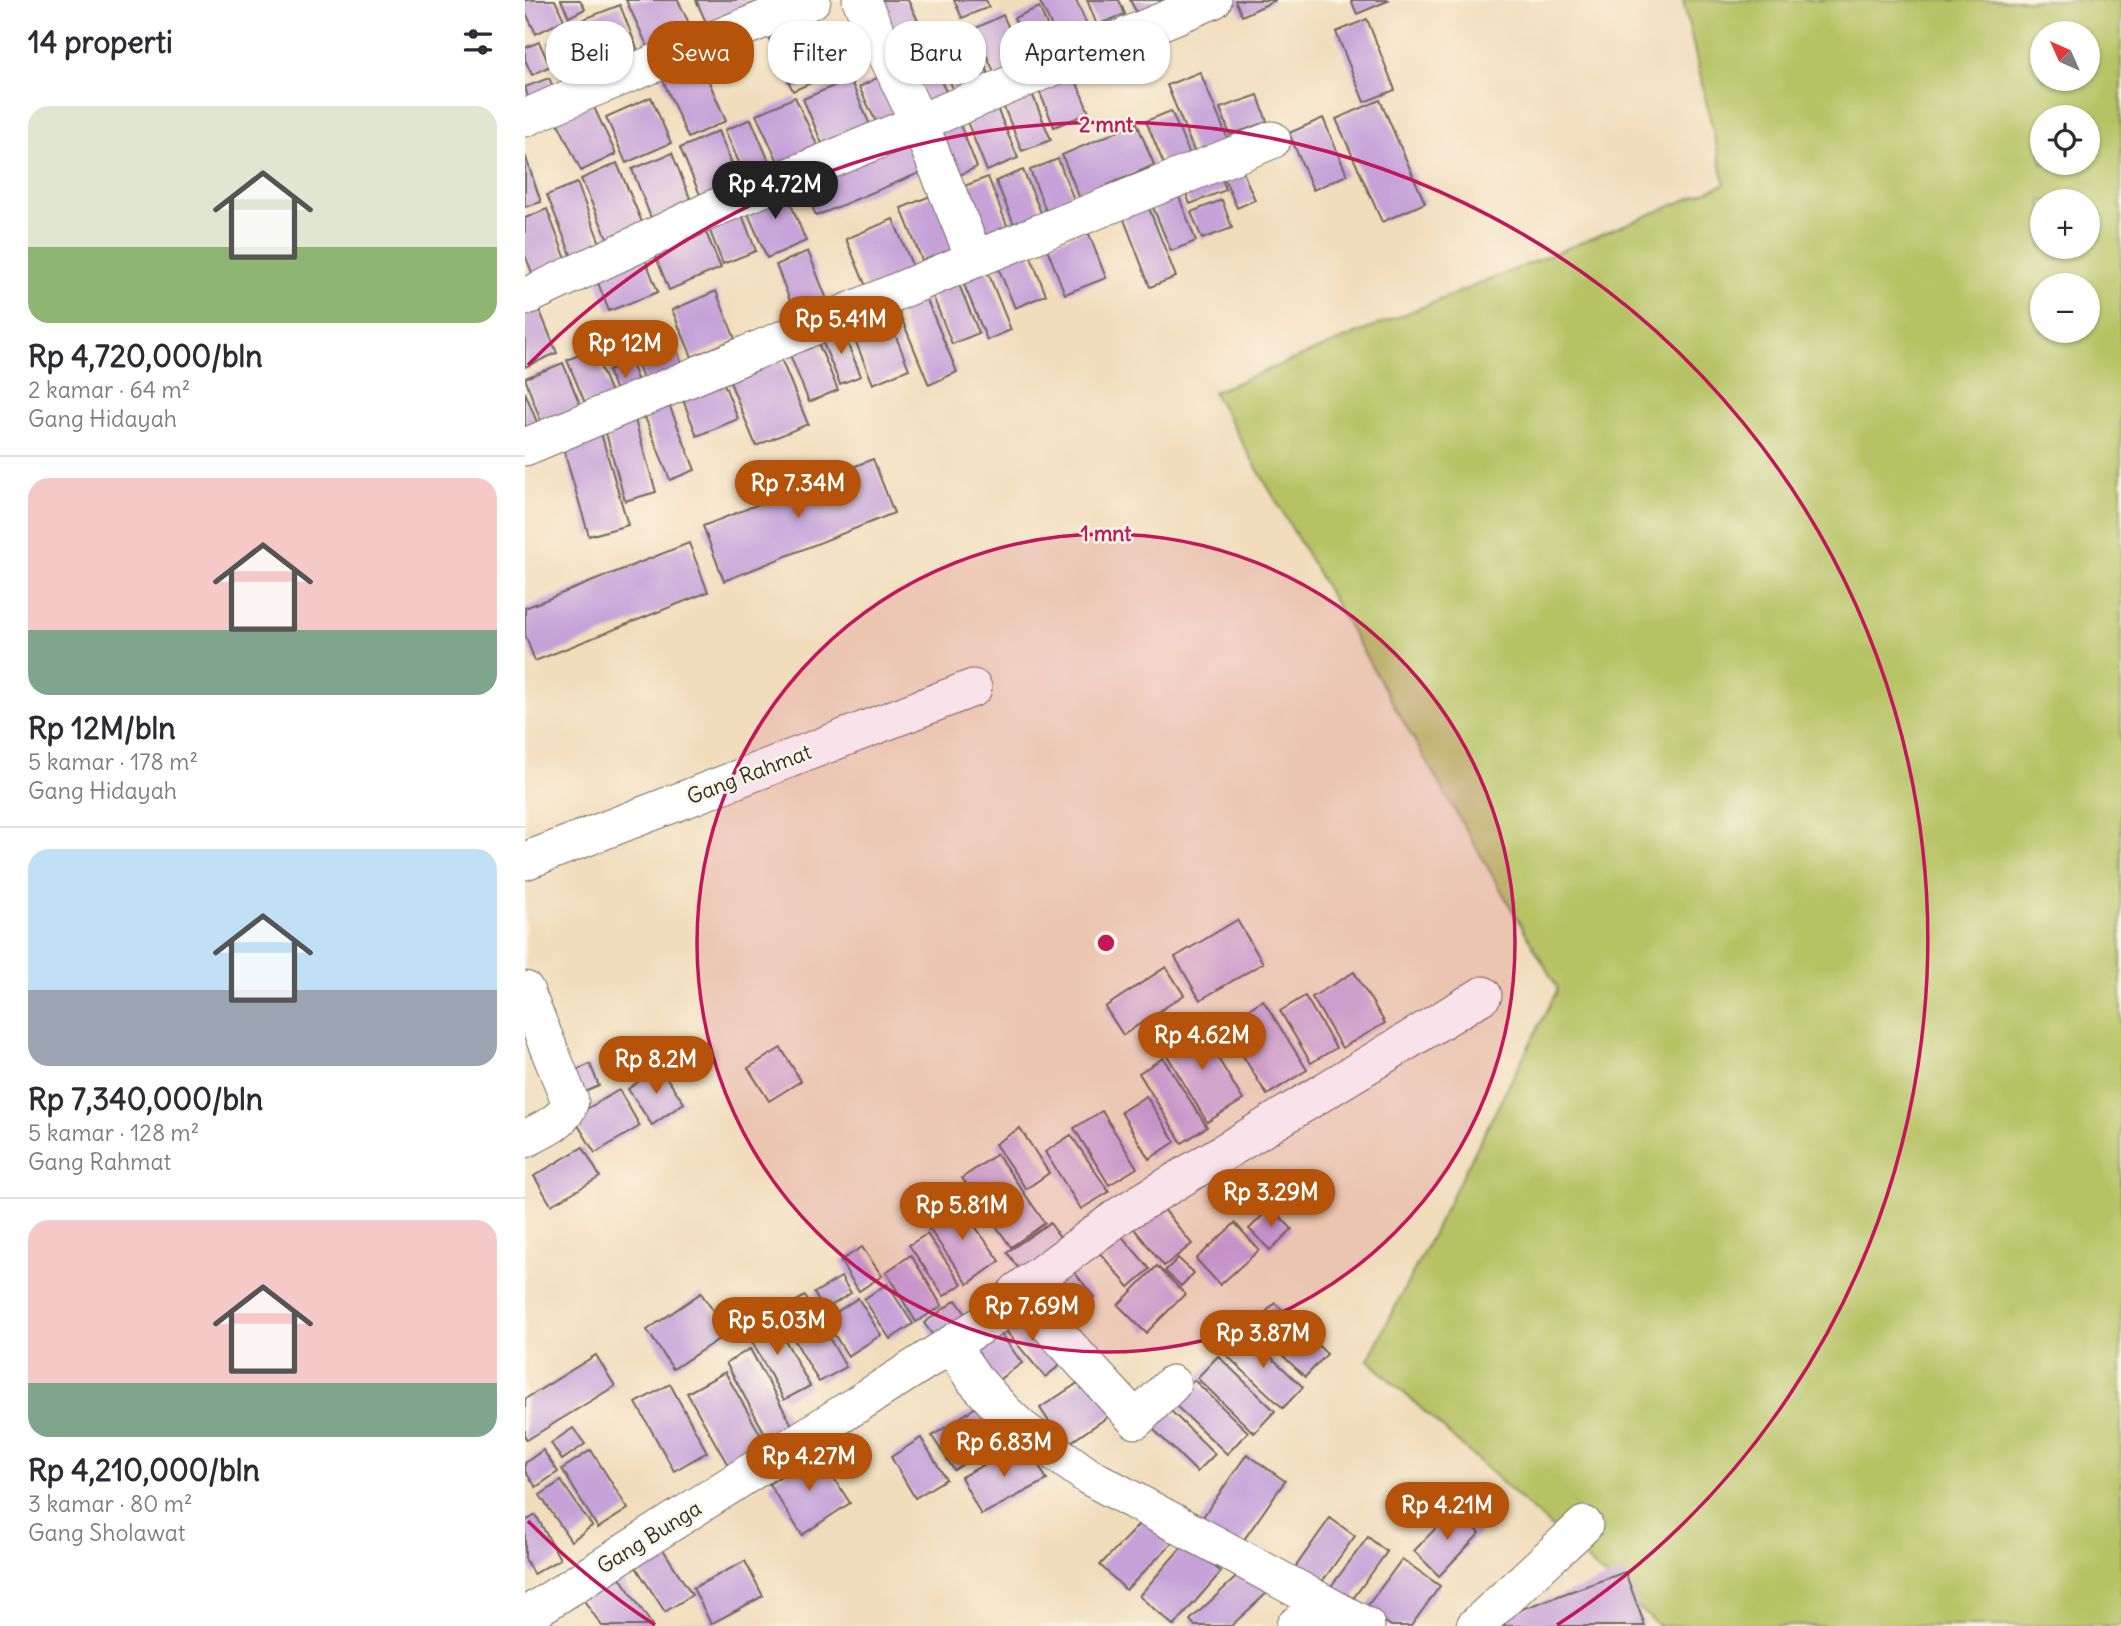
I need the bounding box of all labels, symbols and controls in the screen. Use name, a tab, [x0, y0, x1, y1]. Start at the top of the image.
chip: Beli	[546, 21, 633, 84]
chip: Sewa	[647, 21, 754, 84]
chip: Filter	[768, 21, 871, 84]
chip: Baru	[885, 21, 986, 84]
chip: Apartemen	[1000, 21, 1170, 84]
north arrow	[2030, 21, 2100, 91]
map controls	[2030, 21, 2100, 343]
text: 14 properti	[28, 23, 173, 61]
icon: filters	[459, 23, 497, 61]
button: locate	[2030, 105, 2100, 175]
text: 2 mnt	[1079, 111, 1134, 138]
icon: home	[200, 152, 326, 278]
pin: Rp 4.72M	[703, 162, 847, 221]
text: Rp 4.72M	[728, 169, 822, 198]
button: +	[2030, 189, 2100, 259]
button: −	[2030, 273, 2100, 343]
pin: Rp 5.41M	[769, 296, 913, 356]
text: Rp 5.41M	[795, 304, 887, 333]
pin: Rp 12M	[568, 320, 682, 380]
text: Rp 12M	[588, 328, 662, 357]
text: Rp 4,720,000/bln	[28, 337, 263, 375]
text: 2 kamar · 64 m²	[28, 375, 190, 404]
text: Gang Hidayah	[28, 404, 177, 433]
pin: Rp 7.34M	[726, 461, 870, 520]
text: Rp 7.34M	[751, 468, 845, 497]
text: 1 mnt	[1081, 520, 1132, 547]
icon: home	[200, 524, 326, 650]
text: Rp 12M/bln	[28, 709, 176, 747]
street label: Gang Rahmat	[683, 738, 815, 810]
text: 5 kamar · 178 m²	[28, 747, 198, 776]
text: Gang Hidayah	[28, 776, 177, 805]
icon: home	[200, 895, 326, 1021]
centre of rings	[1094, 931, 1118, 955]
pin: Rp 4.62M	[1130, 1012, 1274, 1072]
text: Rp 4.62M	[1154, 1020, 1250, 1049]
pin: Rp 8.2M	[591, 1036, 721, 1096]
text: Rp 8.2M	[615, 1044, 697, 1073]
text: Rp 7,340,000/bln	[28, 1080, 263, 1118]
text: 5 kamar · 128 m²	[28, 1118, 199, 1147]
text: Gang Rahmat	[28, 1147, 171, 1176]
pin: Rp 3.29M	[1199, 1170, 1343, 1229]
text: Rp 3.29M	[1223, 1177, 1319, 1206]
pin: Rp 5.81M	[890, 1182, 1034, 1242]
text: Rp 5.81M	[916, 1190, 1008, 1219]
icon: home	[200, 1266, 326, 1392]
pin: Rp 7.69M	[960, 1284, 1104, 1343]
text: Rp 7.69M	[985, 1291, 1079, 1320]
pin: Rp 5.03M	[705, 1298, 849, 1357]
text: Rp 5.03M	[728, 1305, 826, 1334]
pin: Rp 3.87M	[1191, 1310, 1335, 1370]
text: Rp 3.87M	[1216, 1318, 1310, 1347]
pin: Rp 6.83M	[932, 1420, 1076, 1479]
text: Rp 6.83M	[956, 1427, 1052, 1456]
pin: Rp 4.27M	[737, 1434, 881, 1493]
text: Rp 4.27M	[762, 1441, 856, 1470]
text: Rp 4,210,000/bln	[28, 1451, 260, 1489]
pin: Rp 4.21M	[1375, 1482, 1519, 1542]
text: 3 kamar · 80 m²	[28, 1489, 193, 1518]
text: Rp 4.21M	[1401, 1490, 1493, 1519]
street label: Gang Bunga	[592, 1494, 706, 1580]
text: Gang Sholawat	[28, 1518, 186, 1547]

